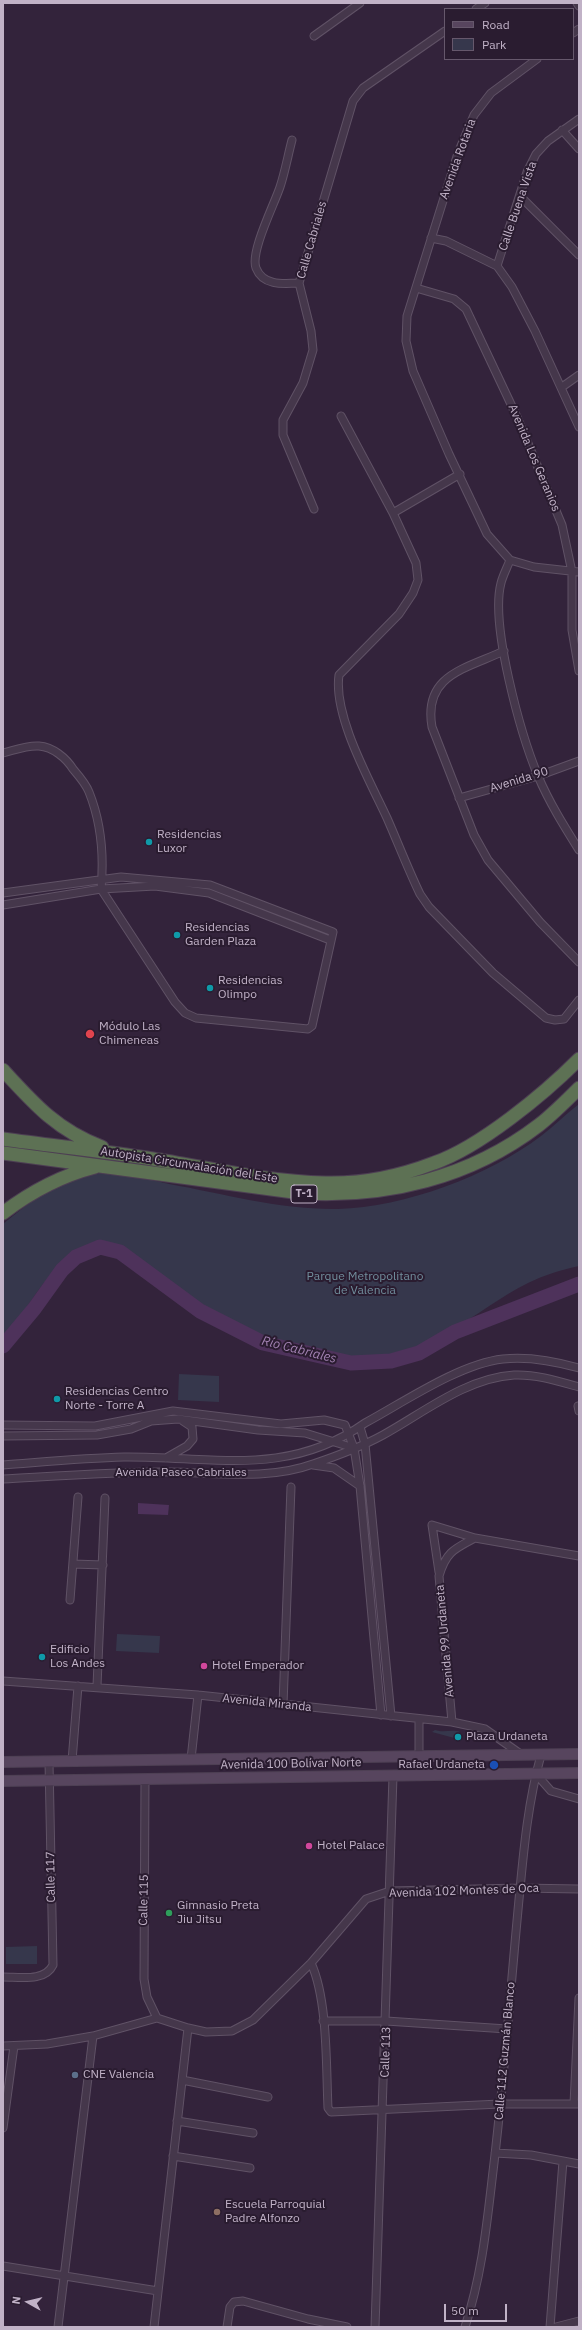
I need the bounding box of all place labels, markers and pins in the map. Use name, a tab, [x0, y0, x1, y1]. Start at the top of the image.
place label: Residencias Luxor	[157, 828, 222, 856]
marker: Residencias Luxor	[144, 837, 154, 847]
place label: Residencias Garden Plaza	[185, 921, 256, 949]
marker: Residencias Garden Plaza	[172, 930, 182, 940]
place label: Residencias Olimpo	[218, 974, 283, 1002]
marker: Residencias Olimpo	[205, 983, 215, 993]
place label: Módulo Las Chimeneas	[99, 1020, 160, 1048]
marker: Módulo Las Chimeneas	[84, 1028, 96, 1040]
place label: Residencias Centro Norte - Torre A	[65, 1385, 169, 1413]
marker: Residencias Centro Norte - Torre A	[52, 1394, 62, 1404]
place label: Edificio Los Andes	[50, 1643, 105, 1671]
marker: Edificio Los Andes	[37, 1652, 47, 1662]
place label: Hotel Emperador	[212, 1659, 304, 1673]
marker: Hotel Emperador	[199, 1661, 209, 1671]
place label: Plaza Urdaneta	[466, 1730, 548, 1744]
marker: Plaza Urdaneta	[453, 1732, 463, 1742]
place label: Rafael Urdaneta	[398, 1758, 485, 1772]
marker: Rafael Urdaneta	[488, 1759, 500, 1771]
place label: Hotel Palace	[317, 1839, 385, 1853]
marker: Hotel Palace	[304, 1841, 314, 1851]
place label: Gimnasio Preta Jiu Jitsu	[177, 1899, 259, 1927]
marker: Gimnasio Preta Jiu Jitsu	[164, 1908, 174, 1918]
place label: CNE Valencia	[83, 2068, 154, 2082]
marker: CNE Valencia	[70, 2070, 80, 2080]
place label: Escuela Parroquial Padre Alfonzo	[225, 2198, 325, 2226]
marker: Escuela Parroquial Padre Alfonzo	[212, 2207, 222, 2217]

